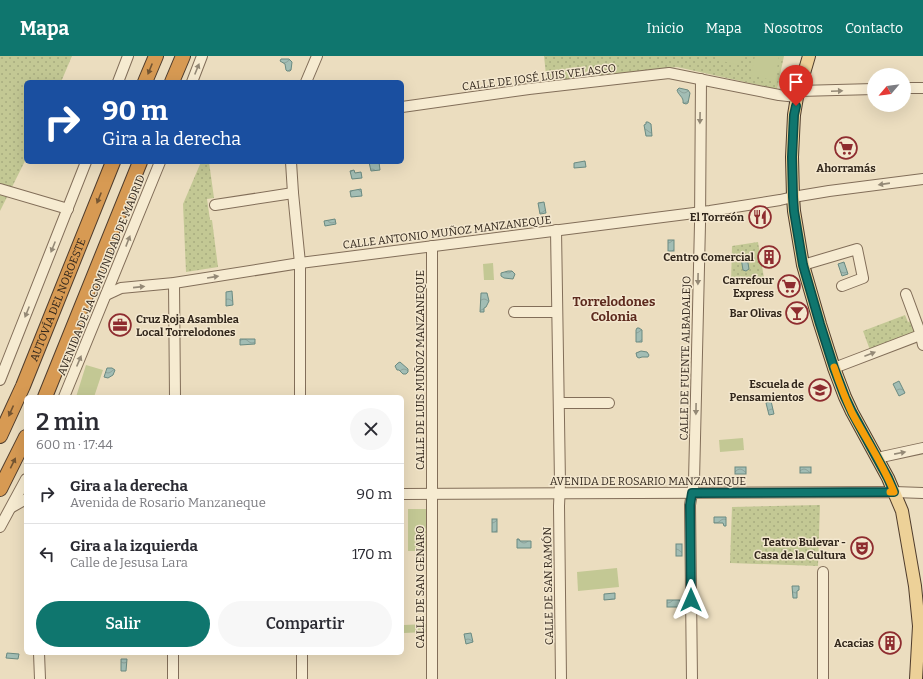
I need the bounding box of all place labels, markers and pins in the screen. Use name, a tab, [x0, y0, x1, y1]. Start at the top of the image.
pin	[779, 65, 813, 106]
supermarket icon: Ahorramás	[833, 135, 859, 161]
place label: Ahorramás	[816, 162, 876, 175]
restaurant icon: El Torreón	[747, 204, 773, 230]
place label: El Torreón	[690, 211, 744, 224]
building icon: Centro Comercial	[756, 244, 782, 270]
place label: Centro Comercial	[663, 251, 755, 264]
supermarket icon: Carrefour Express	[776, 273, 802, 299]
place label: Carrefour Express	[722, 274, 775, 300]
bar icon: Bar Olivas	[784, 300, 810, 326]
place label: Bar Olivas	[730, 307, 783, 320]
office icon: Cruz Roja Asamblea Local Torrelodones	[107, 312, 133, 338]
place label: Cruz Roja Asamblea Local Torrelodones	[136, 313, 240, 339]
school or university icon: Escuela de Pensamientos	[807, 377, 833, 403]
place label: Escuela de Pensamientos	[730, 378, 805, 404]
theatre icon: Teatro Bulevar - Casa de la Cultura	[849, 535, 875, 561]
place label: Teatro Bulevar - Casa de la Cultura	[754, 536, 847, 562]
building icon: Acacias	[877, 630, 903, 656]
place label: Acacias	[834, 637, 875, 650]

